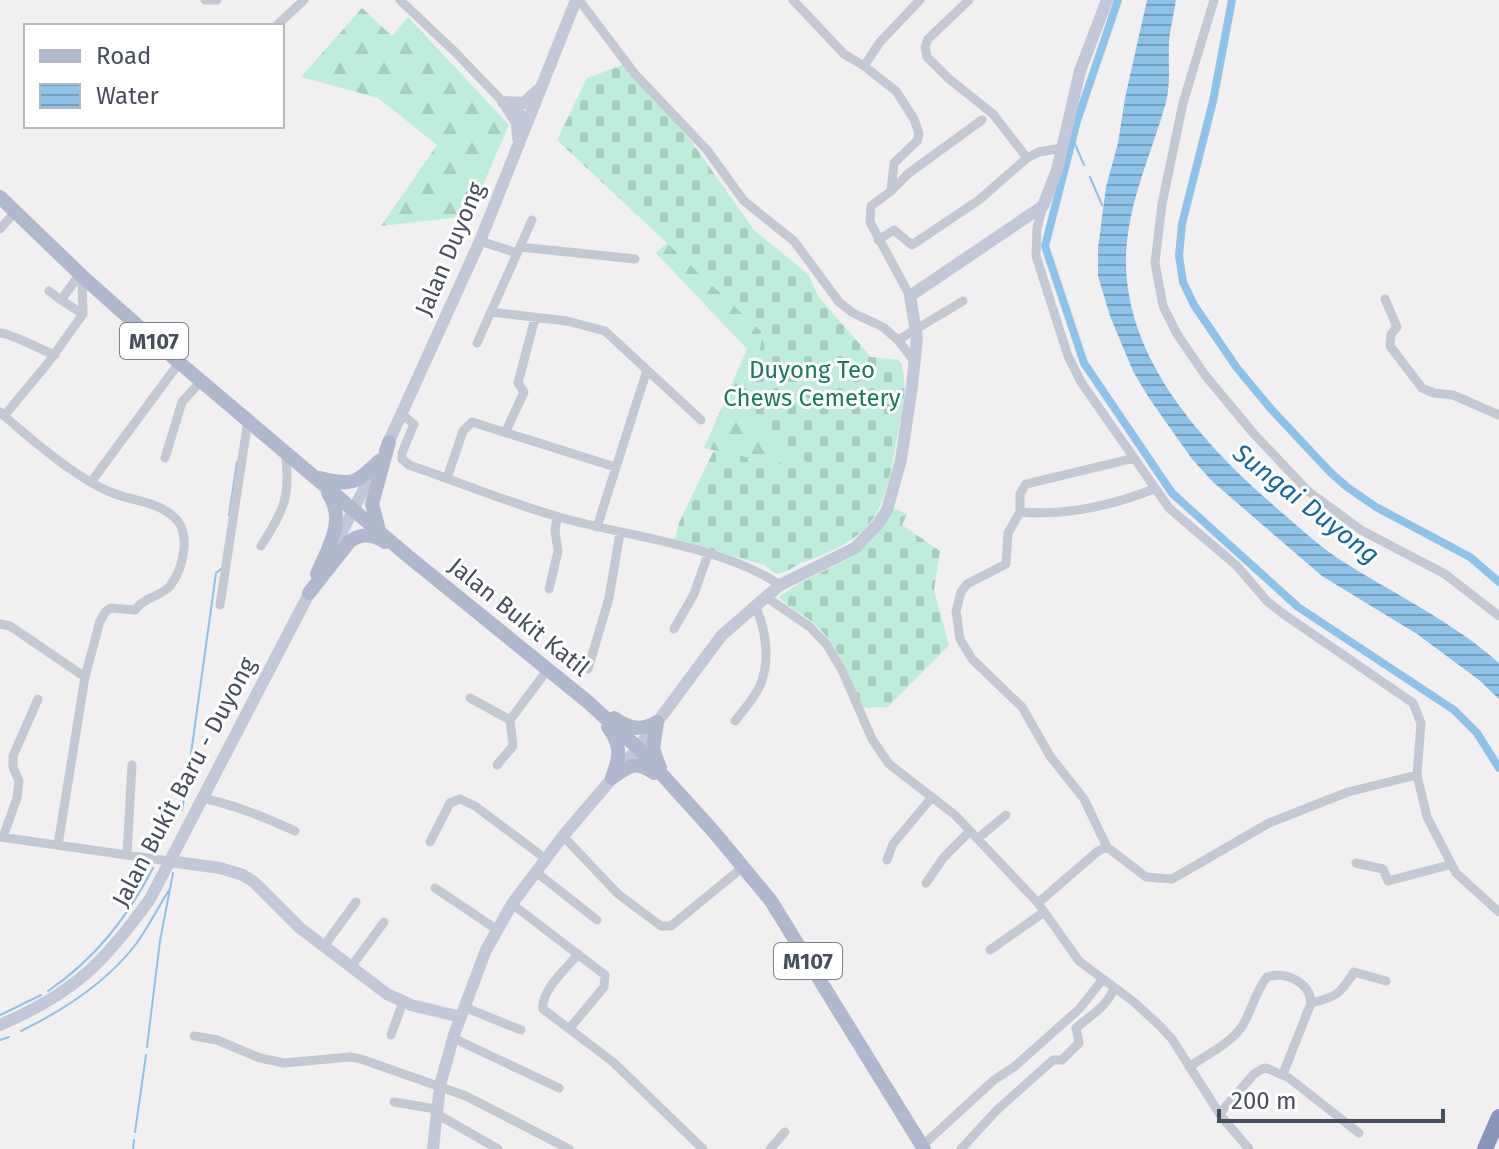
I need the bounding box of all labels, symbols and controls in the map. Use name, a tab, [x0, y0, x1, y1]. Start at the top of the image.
legend	[24, 24, 284, 128]
text: Road	[96, 42, 151, 70]
text: Water	[96, 82, 160, 110]
street label: Jalan Duyong	[409, 178, 491, 320]
road number: M107	[120, 323, 188, 359]
park label: Duyong Teo Chews Cemetery	[723, 356, 901, 412]
water label: Sungai Duyong	[1226, 437, 1385, 571]
street label: Jalan Bukit Katil	[443, 552, 595, 682]
street label: Jalan Bukit Baru - Duyong	[106, 652, 262, 911]
road number: M107	[774, 943, 842, 979]
scale bar	[1219, 1073, 1443, 1123]
text: 200 m	[1231, 1087, 1297, 1115]

